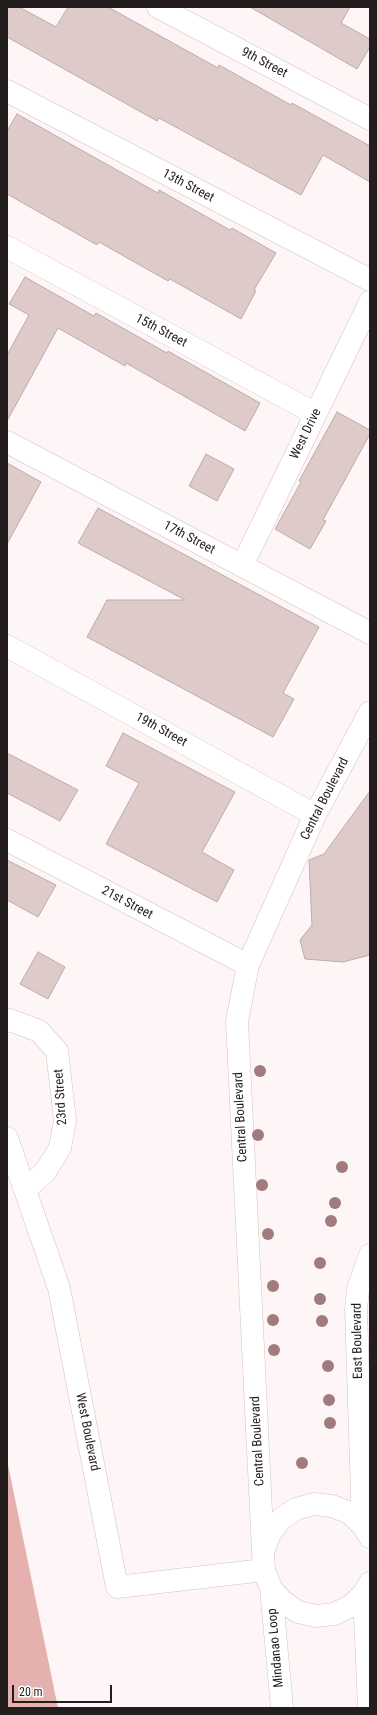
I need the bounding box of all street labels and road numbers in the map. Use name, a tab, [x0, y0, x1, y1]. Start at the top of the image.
street label: 9th Street	[238, 44, 290, 82]
street label: 13th Street	[159, 166, 217, 206]
street label: 15th Street	[132, 311, 190, 351]
street label: West Drive	[287, 406, 325, 462]
street label: 17th Street	[160, 518, 218, 558]
street label: 19th Street	[133, 710, 189, 750]
street label: Central Boulevard	[298, 755, 352, 843]
street label: 21st Street	[99, 883, 155, 923]
street label: 23rd Street	[51, 1068, 71, 1126]
street label: Central Boulevard	[231, 1071, 251, 1163]
street label: East Boulevard	[350, 1303, 366, 1379]
street label: West Boulevard	[72, 1392, 102, 1472]
street label: Central Boulevard	[248, 1395, 268, 1487]
street label: Mindanao Loop	[265, 1608, 287, 1688]

